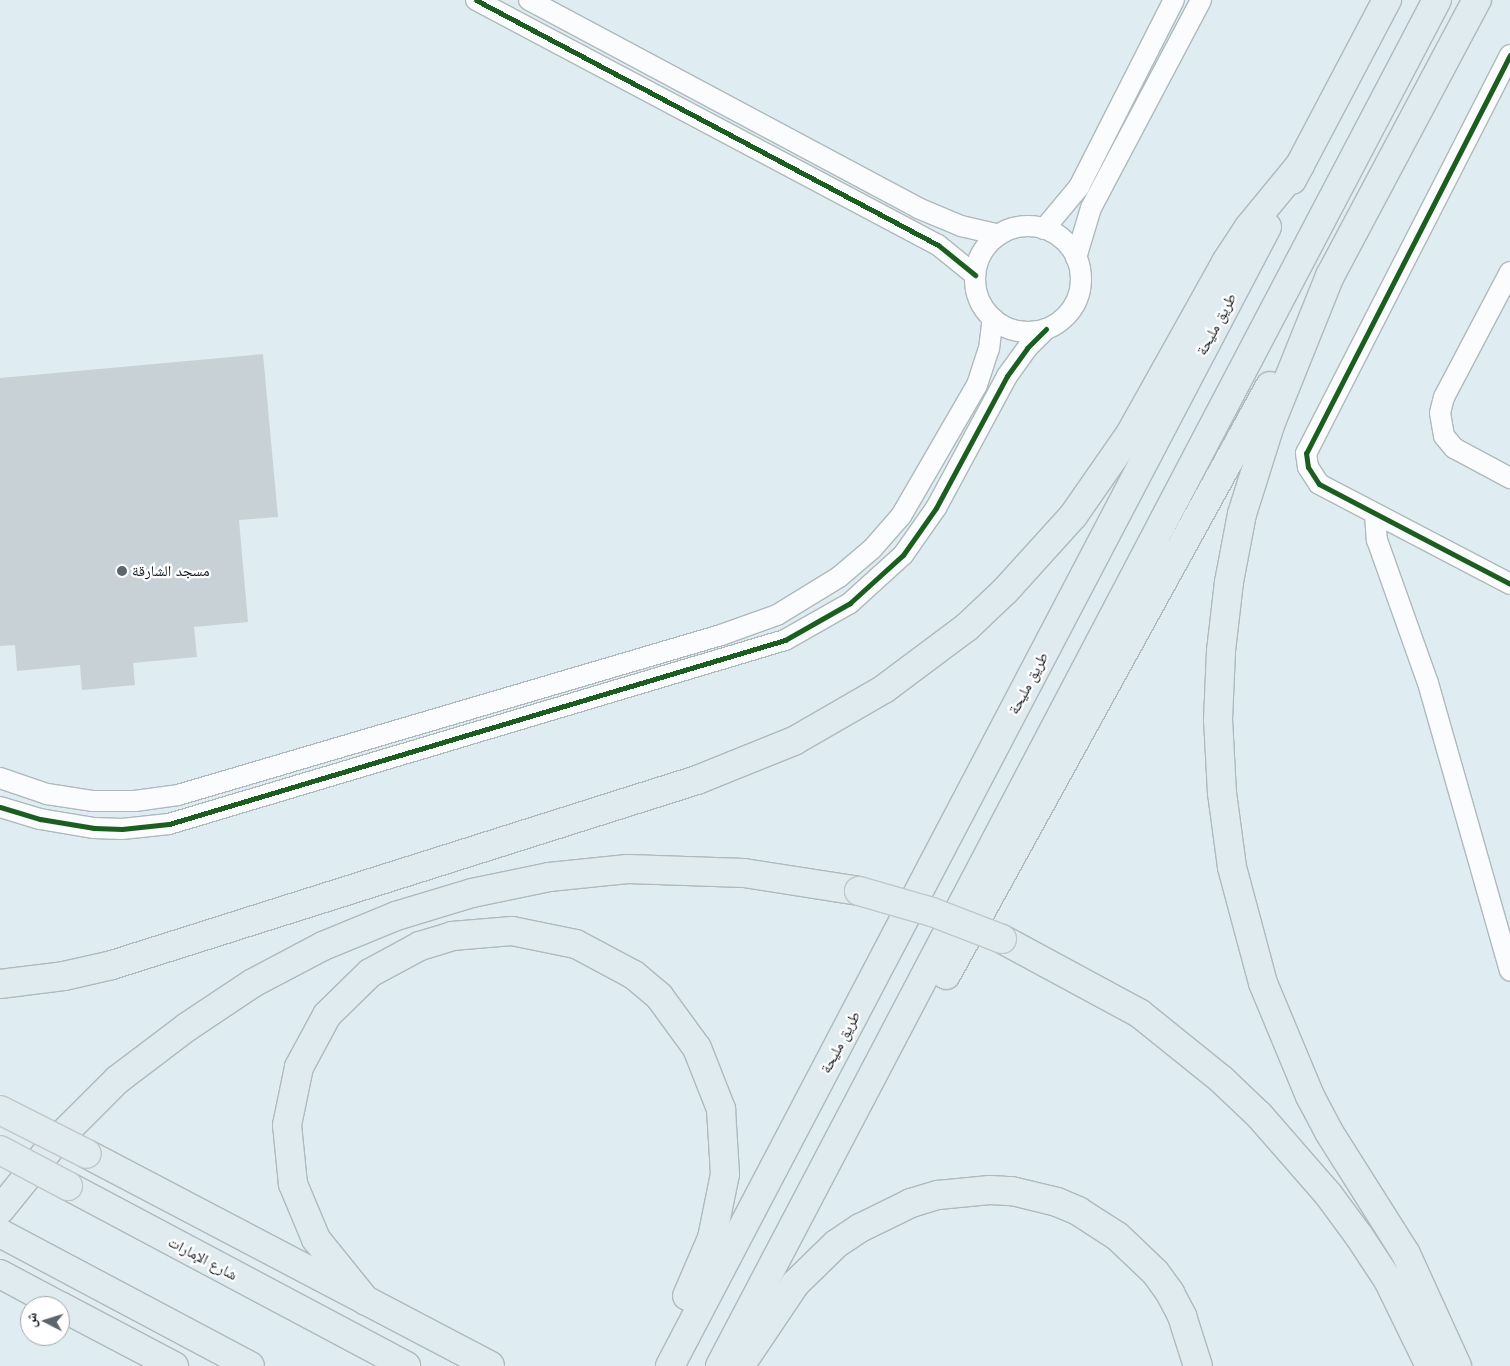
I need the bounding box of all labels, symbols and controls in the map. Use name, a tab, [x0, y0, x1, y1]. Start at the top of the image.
street label: طريق مليحة	[1192, 290, 1240, 358]
place label: مسجد الشارقة	[132, 562, 210, 580]
marker: مسجد الشارقة	[116, 565, 128, 577]
street label: طريق مليحة	[1004, 649, 1052, 717]
street label: طريق مليحة	[816, 1008, 864, 1076]
street label: شارع الإمارات	[165, 1232, 241, 1284]
north arrow	[20, 1296, 70, 1346]
text: ش	[21, 1312, 41, 1328]

